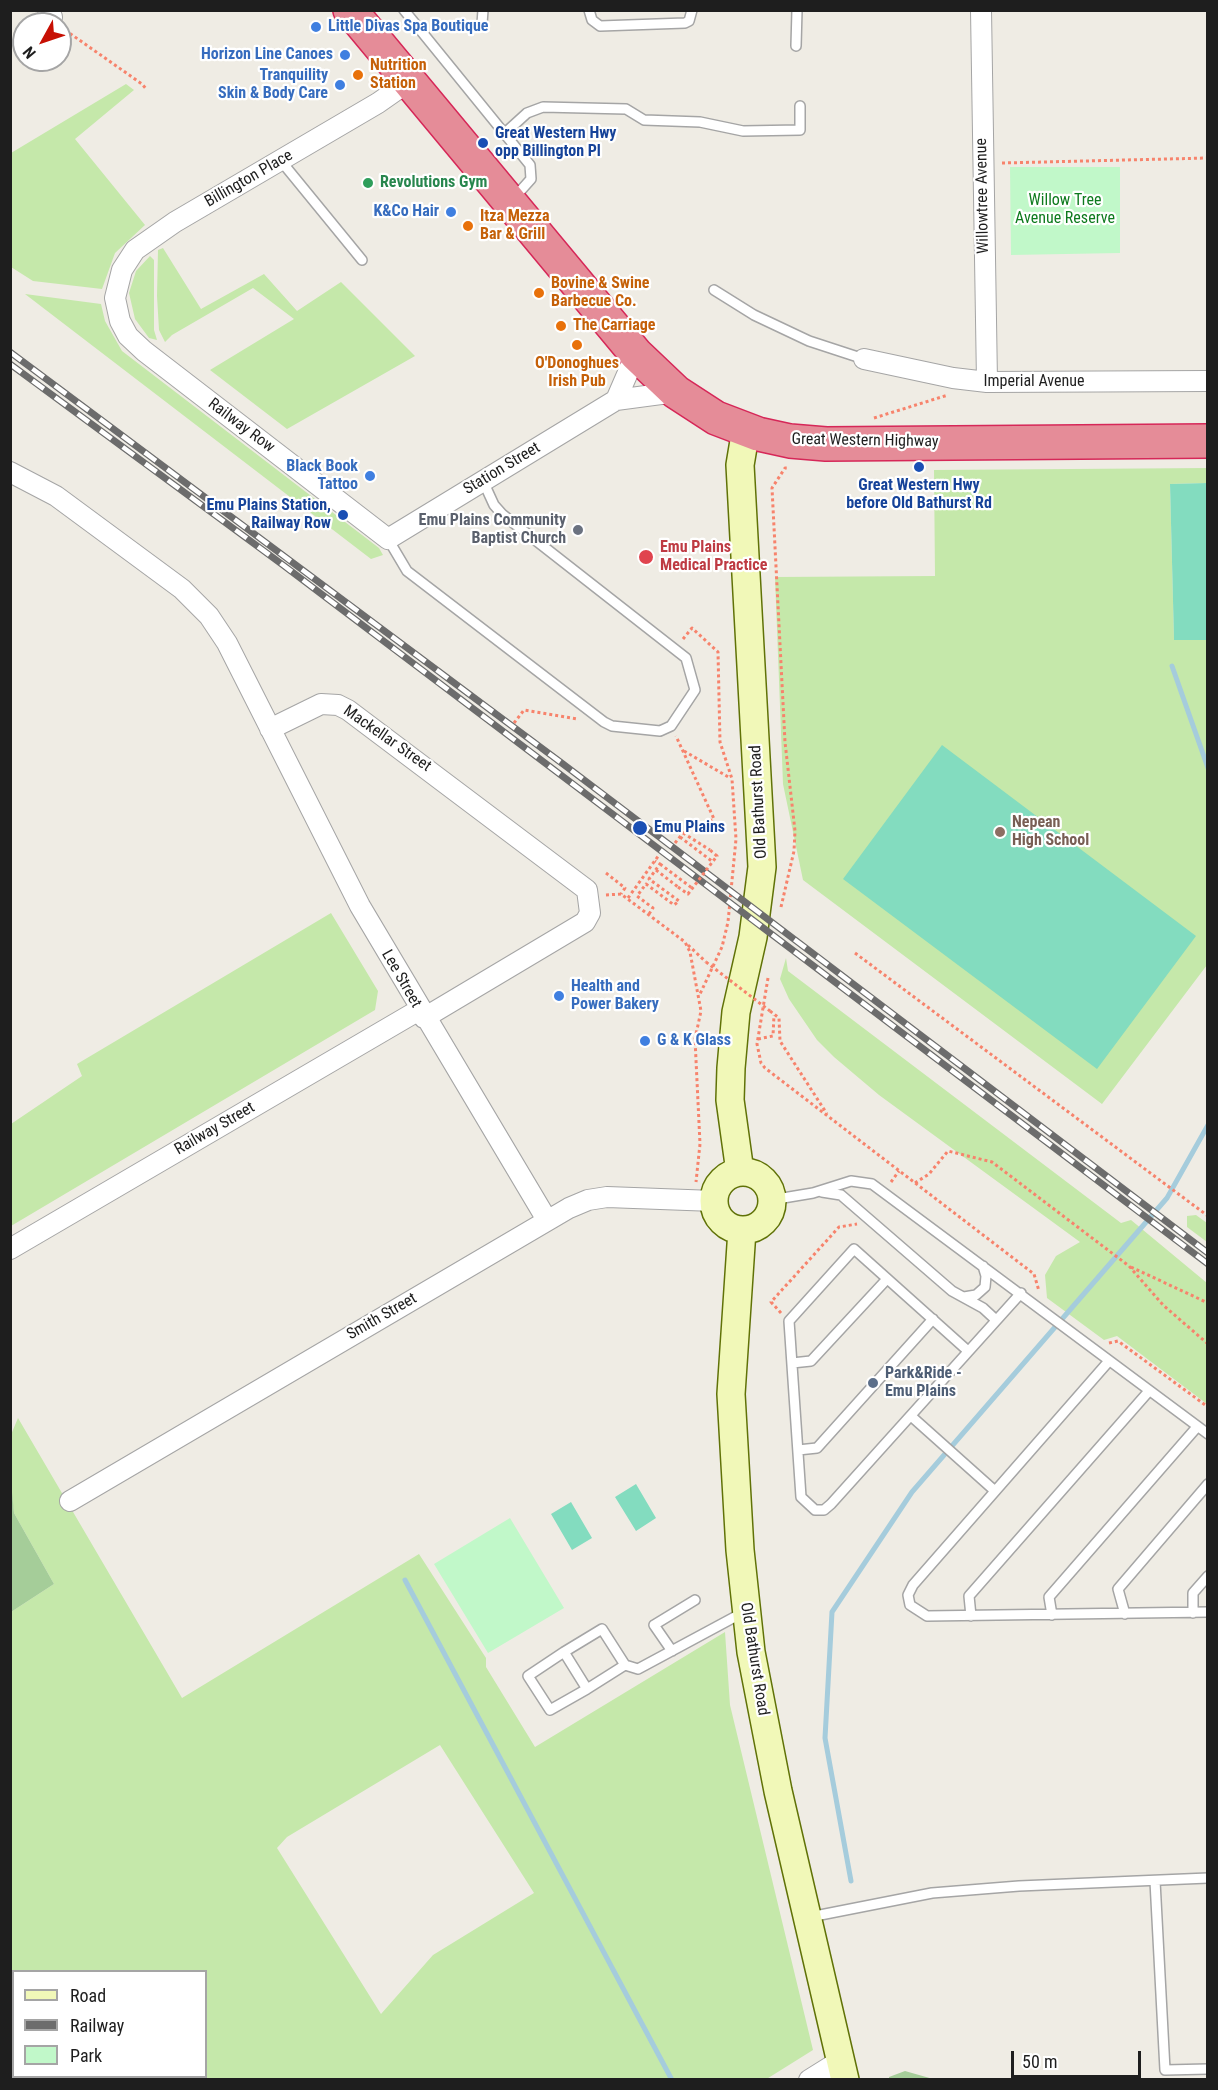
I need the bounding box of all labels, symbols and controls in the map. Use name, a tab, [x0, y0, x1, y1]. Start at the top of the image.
north arrow	[12, 12, 72, 72]
place label: Little Divas Spa Boutique	[328, 17, 488, 37]
marker: Little Divas Spa Boutique	[309, 20, 323, 34]
text: N	[19, 43, 40, 62]
place label: Horizon Line Canoes	[201, 45, 333, 65]
marker: Horizon Line Canoes	[338, 48, 352, 62]
place label: Nutrition Station	[370, 56, 427, 94]
place label: Tranquility Skin & Body Care	[218, 66, 328, 104]
marker: Nutrition Station	[351, 68, 365, 82]
marker: Tranquility Skin & Body Care	[333, 78, 347, 92]
place label: Great Western Hwy opp Billington Pl	[495, 124, 616, 162]
marker: Great Western Hwy opp Billington Pl	[476, 136, 490, 150]
street label: Willowtree Avenue	[972, 138, 994, 254]
street label: Billington Place	[202, 146, 296, 212]
place label: Revolutions Gym	[380, 173, 487, 193]
marker: Revolutions Gym	[361, 176, 375, 190]
park label: Willow Tree Avenue Reserve	[1015, 191, 1115, 229]
place label: K&Co Hair	[373, 202, 439, 222]
marker: K&Co Hair	[444, 205, 458, 219]
place label: Itza Mezza Bar & Grill	[480, 207, 549, 245]
marker: Itza Mezza Bar & Grill	[461, 219, 475, 233]
place label: Bovine & Swine Barbecue Co.	[551, 274, 650, 312]
marker: Bovine & Swine Barbecue Co.	[532, 286, 546, 300]
place label: The Carriage	[573, 316, 655, 336]
marker: The Carriage	[554, 319, 568, 333]
marker: O'Donoghues Irish Pub	[570, 338, 584, 352]
place label: O'Donoghues Irish Pub	[535, 354, 619, 392]
street label: Imperial Avenue	[983, 372, 1085, 392]
street label: Railway Row	[204, 395, 278, 457]
street label: Great Western Highway	[791, 430, 939, 452]
street label: Station Street	[460, 439, 544, 499]
place label: Black Book Tattoo	[286, 457, 358, 495]
marker: Great Western Hwy before Old Bathurst Rd	[912, 460, 926, 474]
marker: Black Book Tattoo	[363, 469, 377, 483]
place label: Great Western Hwy before Old Bathurst Rd	[846, 476, 992, 514]
place label: Emu Plains Station, Railway Row	[206, 496, 331, 534]
marker: Emu Plains Station, Railway Row	[336, 508, 350, 522]
place label: Emu Plains Community Baptist Church	[419, 511, 566, 549]
marker: Emu Plains Community Baptist Church	[571, 523, 585, 537]
place label: Emu Plains Medical Practice	[660, 538, 767, 576]
marker: Emu Plains Medical Practice	[637, 548, 655, 566]
street label: Mackellar Street	[339, 702, 435, 776]
street label: Old Bathurst Road	[746, 744, 772, 860]
place label: Nepean High School	[1012, 813, 1089, 851]
place label: Emu Plains	[654, 818, 725, 838]
marker: Emu Plains	[631, 819, 649, 837]
marker: Nepean High School	[993, 825, 1007, 839]
street label: Lee Street	[377, 947, 425, 1011]
place label: Health and Power Bakery	[571, 977, 659, 1015]
marker: Health and Power Bakery	[552, 989, 566, 1003]
place label: G & K Glass	[657, 1031, 731, 1051]
marker: G & K Glass	[638, 1034, 652, 1048]
street label: Railway Street	[172, 1098, 258, 1160]
street label: Smith Street	[344, 1289, 420, 1345]
place label: Park&Ride - Emu Plains	[885, 1364, 962, 1402]
marker: Park&Ride - Emu Plains	[866, 1376, 880, 1390]
street label: Old Bathurst Road	[736, 1601, 772, 1717]
legend	[12, 1970, 207, 2078]
text: Road	[70, 1985, 106, 2006]
text: Railway	[70, 2015, 124, 2036]
scale bar	[1014, 2039, 1144, 2077]
text: Park	[70, 2045, 102, 2066]
text: 50 m	[1022, 2051, 1057, 2072]

